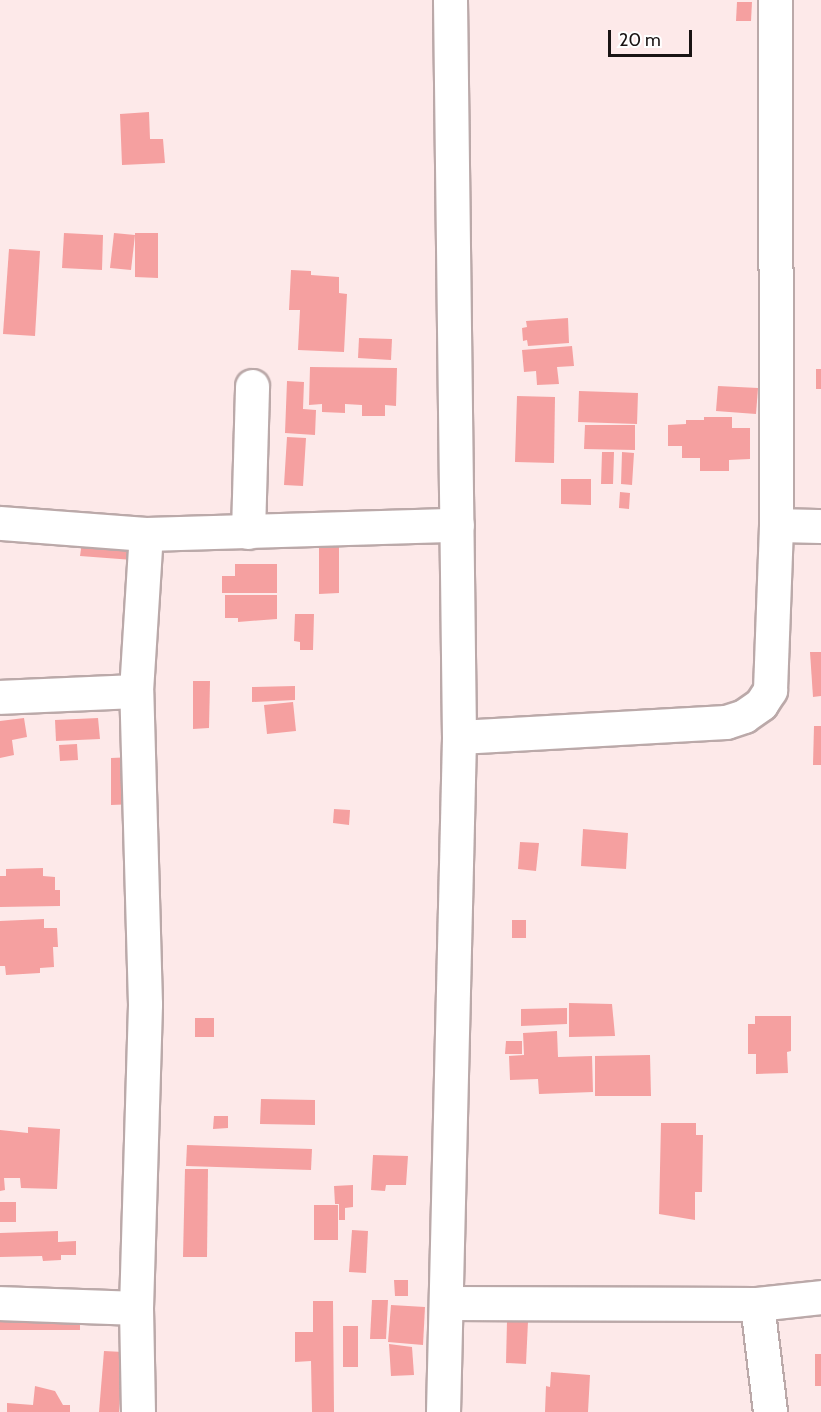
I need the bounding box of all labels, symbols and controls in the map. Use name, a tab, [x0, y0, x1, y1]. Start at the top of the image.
scale bar	[611, 18, 695, 56]
text: 20 m	[619, 29, 661, 51]

